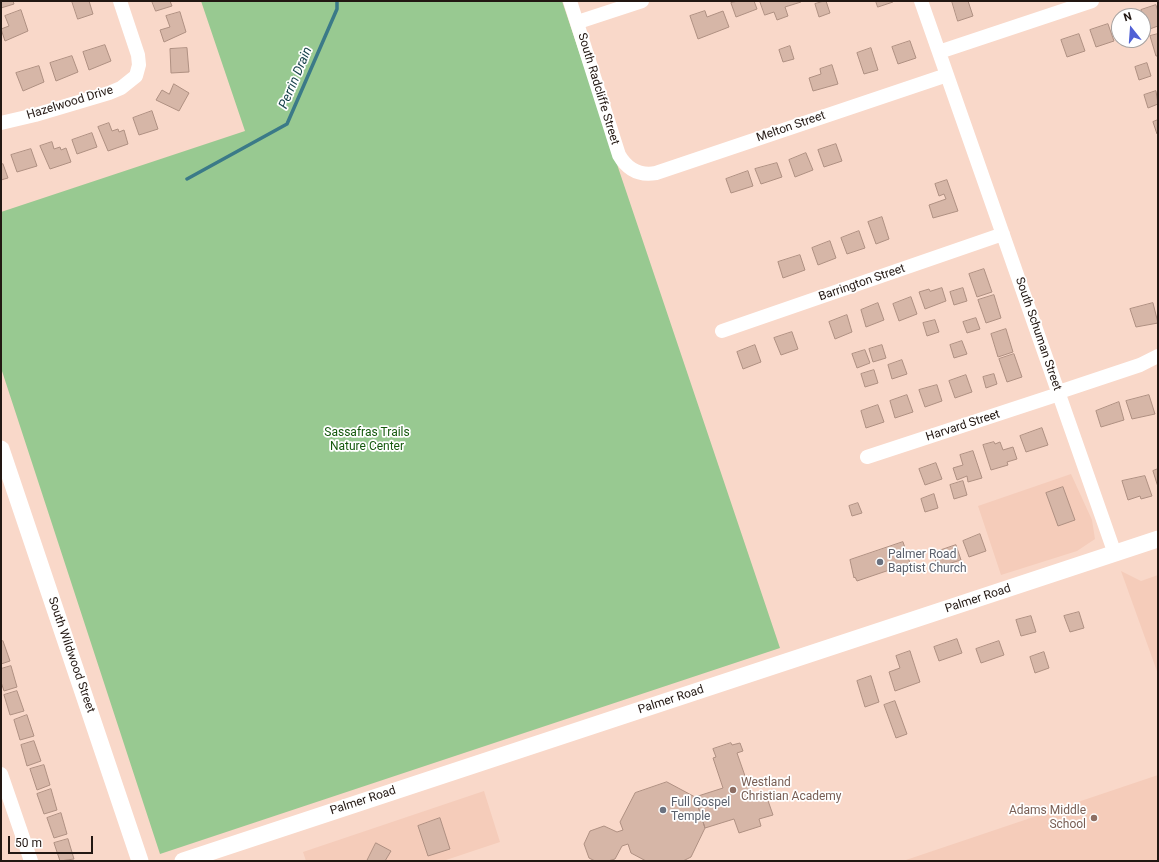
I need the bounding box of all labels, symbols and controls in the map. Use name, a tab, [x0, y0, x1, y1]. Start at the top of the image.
north arrow	[1111, 8, 1151, 48]
text: N	[1122, 10, 1133, 24]
street label: South Radcliffe Street	[574, 31, 622, 147]
water label: Perrin Drain	[276, 45, 316, 111]
street label: Hazelwood Drive	[25, 83, 115, 123]
street label: Melton Street	[755, 109, 827, 145]
street label: Barrington Street	[817, 261, 907, 305]
street label: South Schuman Street	[1012, 275, 1064, 393]
street label: Harvard Street	[924, 407, 1002, 445]
park label: Sassafras Trails Nature Center	[324, 426, 410, 454]
place label: Palmer Road Baptist Church	[888, 548, 967, 576]
marker: Palmer Road Baptist Church	[875, 557, 885, 567]
street label: Palmer Road	[943, 582, 1013, 616]
street label: South Wildwood Street	[44, 595, 98, 715]
street label: Palmer Road	[636, 683, 706, 717]
place label: Westland Christian Academy	[741, 776, 842, 804]
street label: Palmer Road	[328, 784, 398, 818]
marker: Westland Christian Academy	[728, 785, 738, 795]
place label: Full Gospel Temple	[671, 796, 730, 824]
place label: Adams Middle School	[1009, 804, 1086, 832]
marker: Full Gospel Temple	[658, 805, 668, 815]
marker: Adams Middle School	[1089, 813, 1099, 823]
scale bar	[10, 828, 95, 854]
text: 50 m	[15, 836, 42, 850]

